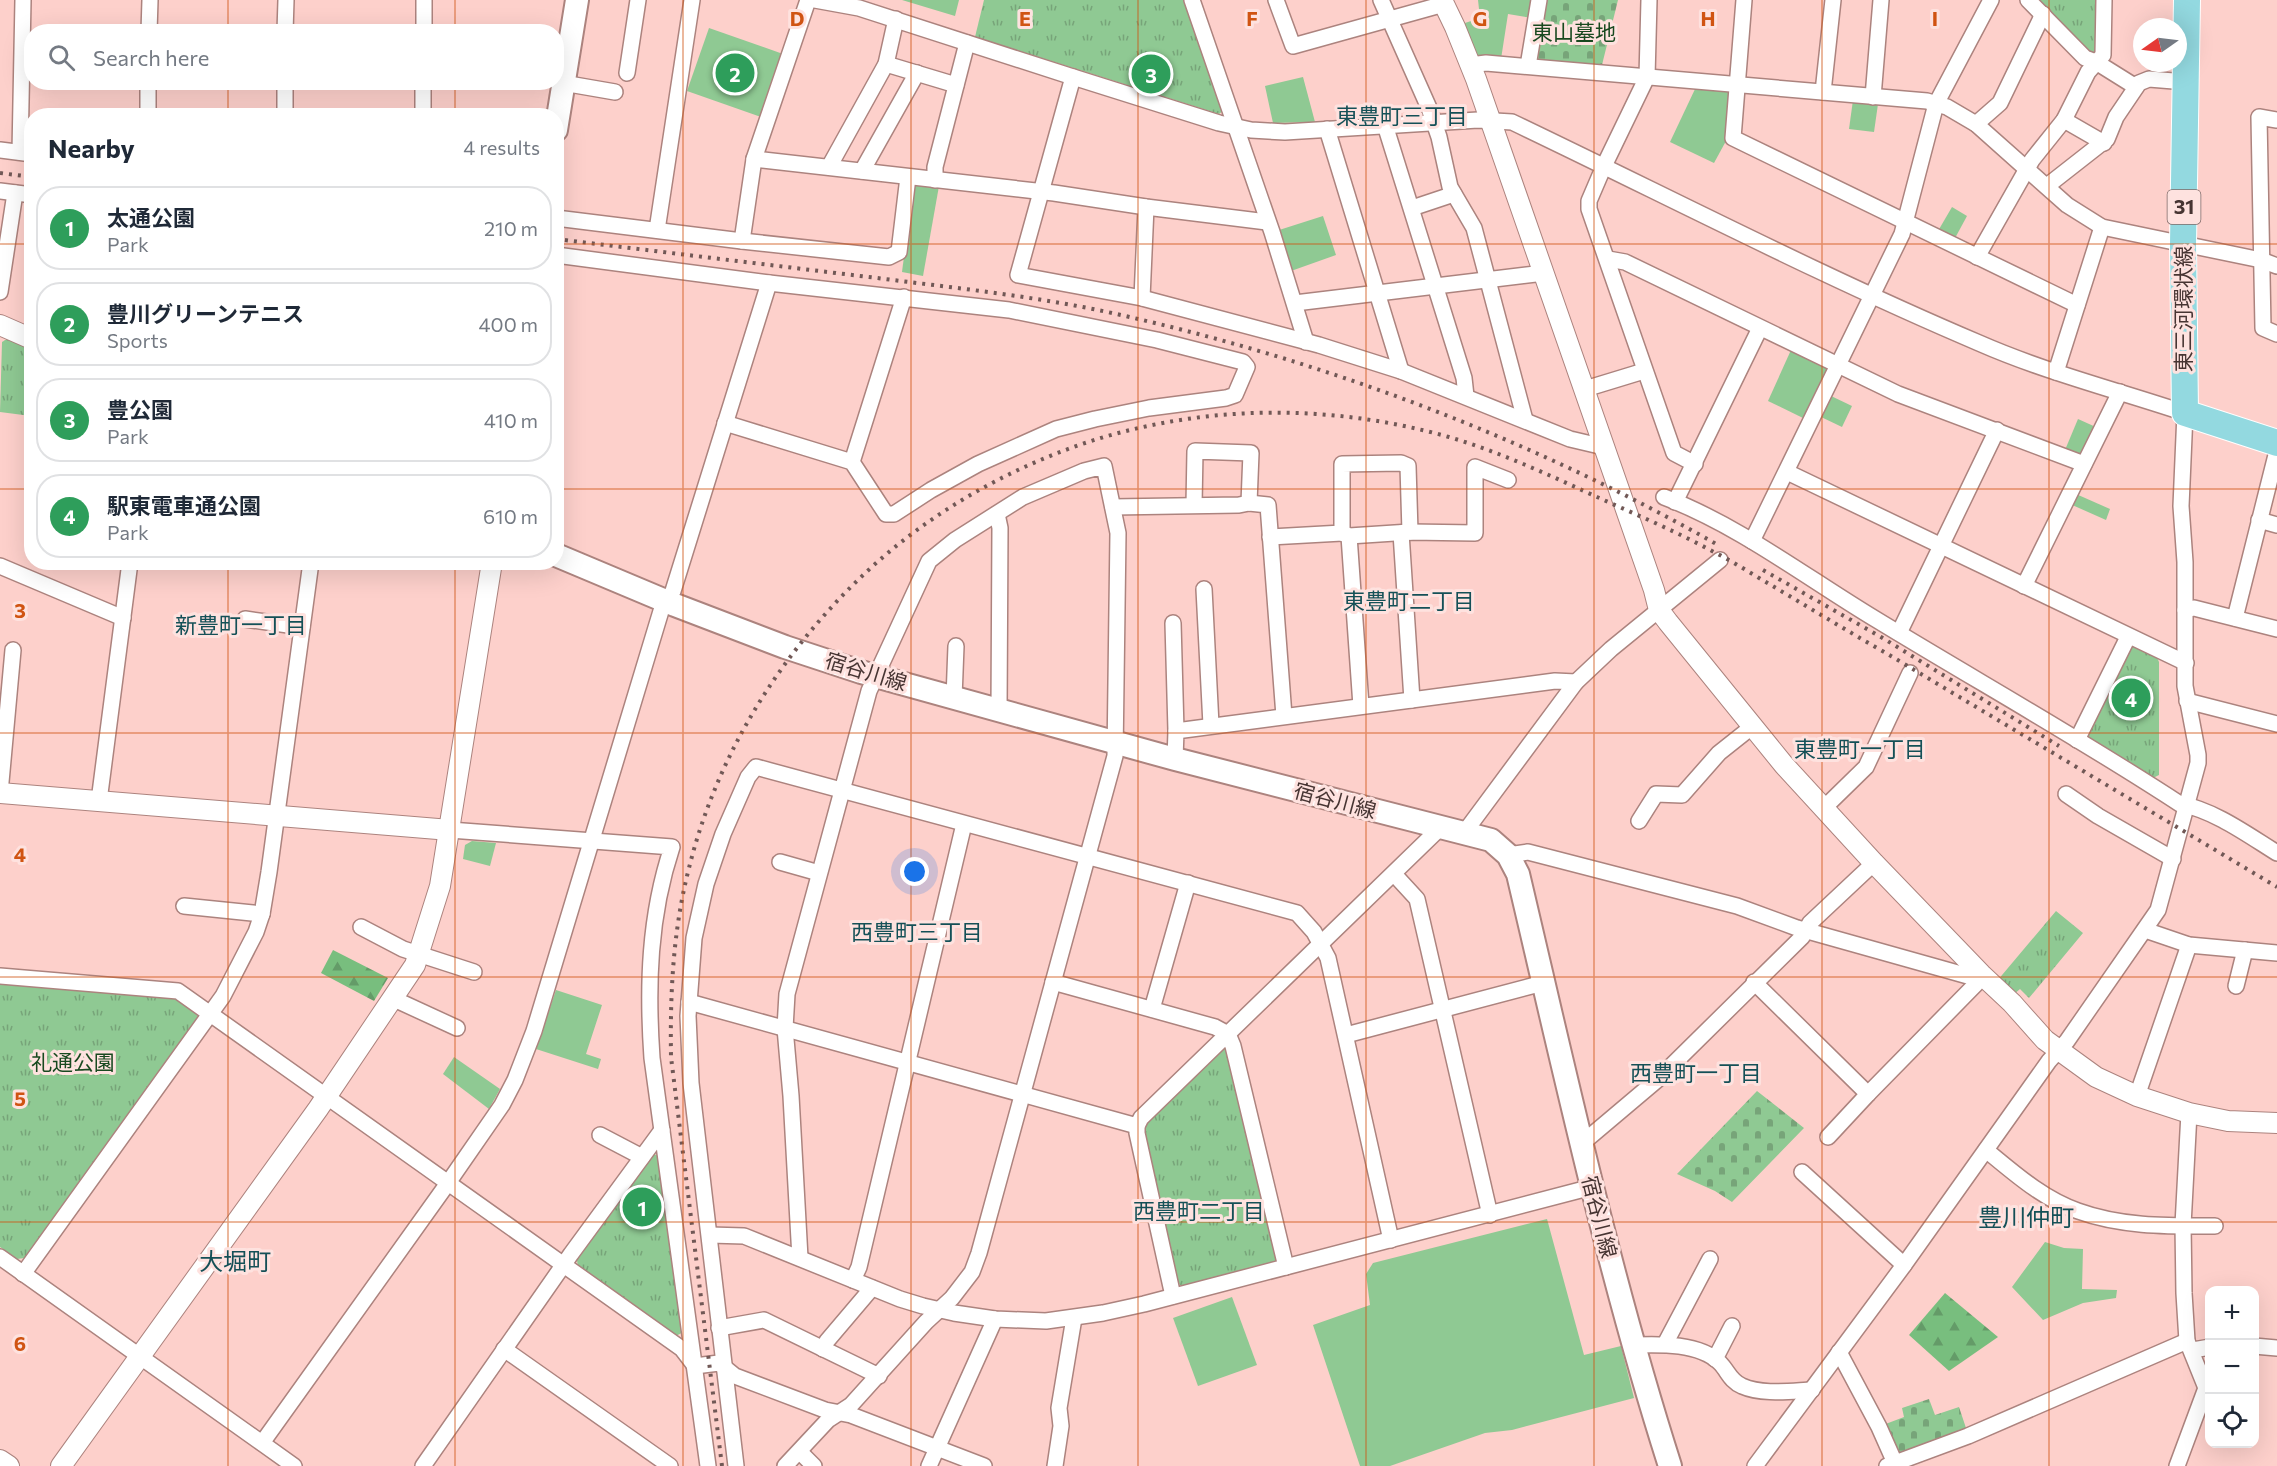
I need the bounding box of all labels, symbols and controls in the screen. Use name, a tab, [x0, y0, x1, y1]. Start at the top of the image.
text: D	[790, 6, 804, 30]
text: E	[1019, 6, 1031, 30]
text: F	[1246, 6, 1258, 30]
text: G	[1473, 6, 1487, 30]
text: H	[1701, 6, 1716, 30]
text: I	[1932, 6, 1938, 30]
north arrow	[2133, 18, 2187, 72]
park label: 東山墓地	[1532, 19, 1616, 44]
search box	[24, 24, 564, 90]
icon: search	[45, 41, 78, 74]
text: Search here	[93, 44, 209, 71]
pin: 2	[716, 50, 754, 96]
pin: 3	[1132, 52, 1170, 97]
district label: 東豊町三丁目	[1336, 102, 1468, 129]
text: Nearby	[48, 132, 135, 163]
text: 4 results	[463, 135, 540, 159]
road number: 31	[2168, 190, 2200, 224]
text: 太通公園	[107, 204, 195, 231]
text: 1	[65, 216, 74, 240]
text: 210 m	[484, 216, 538, 240]
text: Park	[107, 232, 149, 256]
street label: 東三河環状線	[2170, 246, 2195, 372]
text: 豊川グリーンテニス	[107, 300, 304, 327]
text: 2	[64, 312, 75, 336]
text: 400 m	[479, 312, 538, 336]
text: Sports	[107, 328, 168, 352]
text: 豊公園	[107, 396, 173, 423]
text: 3	[64, 408, 75, 432]
text: 410 m	[484, 408, 538, 432]
text: Park	[107, 424, 149, 448]
text: 駅東電車通公園	[107, 492, 261, 519]
text: 4	[63, 504, 76, 528]
text: 610 m	[483, 504, 538, 528]
text: Park	[107, 520, 149, 544]
district label: 東豊町二丁目	[1343, 587, 1475, 614]
text: 3	[14, 598, 26, 622]
district label: 新豊町一丁目	[175, 611, 307, 638]
street label: 宿谷川線	[823, 646, 910, 695]
pin: 4	[2112, 676, 2150, 720]
district label: 東豊町一丁目	[1794, 735, 1926, 762]
street label: 宿谷川線	[1292, 777, 1379, 822]
text: 4	[14, 842, 26, 866]
your location	[900, 857, 929, 886]
district label: 西豊町三丁目	[851, 918, 983, 945]
park label: 礼通公園	[31, 1049, 115, 1074]
district label: 西豊町一丁目	[1630, 1059, 1762, 1086]
text: 5	[14, 1086, 26, 1110]
street label: 宿谷川線	[1578, 1173, 1623, 1260]
pin: 1	[622, 1184, 662, 1230]
district label: 西豊町二丁目	[1133, 1197, 1265, 1224]
district label: 豊川仲町	[1978, 1202, 2074, 1231]
district label: 大堀町	[199, 1246, 271, 1275]
map controls	[2205, 1286, 2259, 1448]
button: +	[2205, 1286, 2259, 1340]
text: 6	[14, 1331, 26, 1355]
button: −	[2205, 1340, 2259, 1394]
button: locate	[2205, 1394, 2259, 1448]

